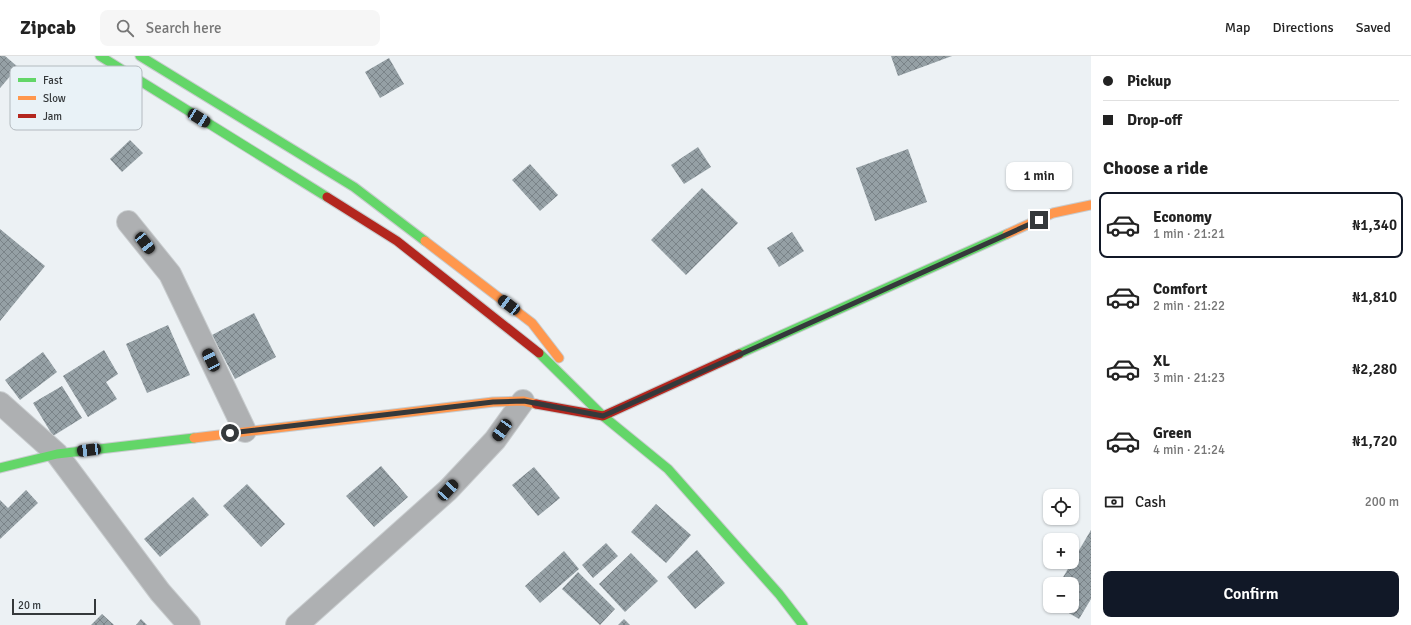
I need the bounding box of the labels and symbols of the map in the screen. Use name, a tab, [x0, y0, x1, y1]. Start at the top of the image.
legend	[10, 66, 142, 130]
text: Fast	[43, 74, 63, 87]
text: Slow	[43, 92, 66, 105]
car	[186, 107, 212, 129]
text: Jam	[43, 110, 62, 123]
callout: 1 min	[1006, 162, 1072, 190]
route end	[1030, 211, 1048, 229]
car	[133, 230, 157, 256]
car	[496, 293, 522, 317]
car	[200, 347, 222, 373]
car	[490, 417, 514, 443]
route start	[221, 424, 239, 442]
car	[76, 443, 102, 457]
car	[435, 477, 461, 503]
scale bar	[12, 597, 96, 616]

